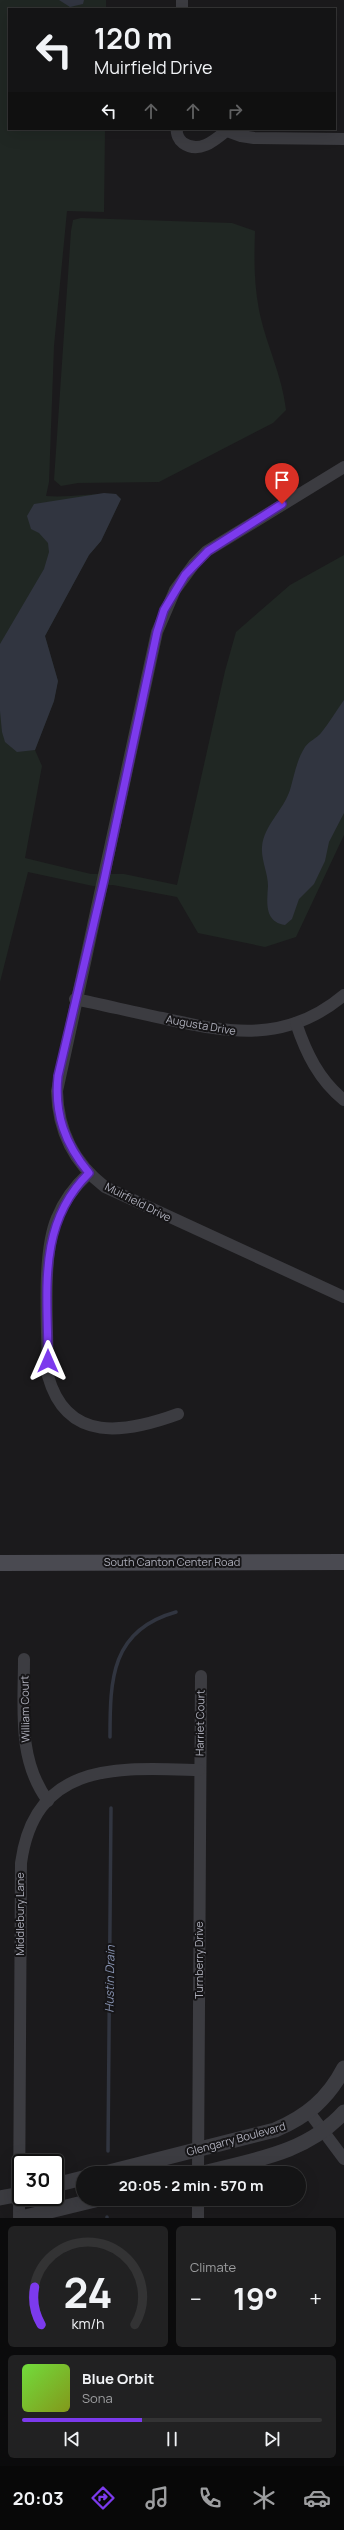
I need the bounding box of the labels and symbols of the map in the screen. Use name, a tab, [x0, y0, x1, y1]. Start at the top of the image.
pin	[265, 463, 299, 504]
street label: Augusta Drive	[165, 1011, 238, 1038]
street label: Muirfield Drive	[103, 1178, 174, 1225]
position arrow	[27, 1340, 69, 1382]
street label: South Canton Center Road	[104, 1554, 240, 1569]
street label: William Court	[16, 1675, 33, 1743]
street label: Harriet Court	[191, 1690, 208, 1756]
street label: Middlebury Lane	[12, 1872, 27, 1956]
street label: Turnberry Drive	[191, 1921, 206, 1999]
water label: Hustin Drain	[100, 1944, 119, 2013]
street label: Glengarry Boulevard	[185, 2118, 287, 2159]
speed limit sign: 30	[12, 2154, 64, 2206]

